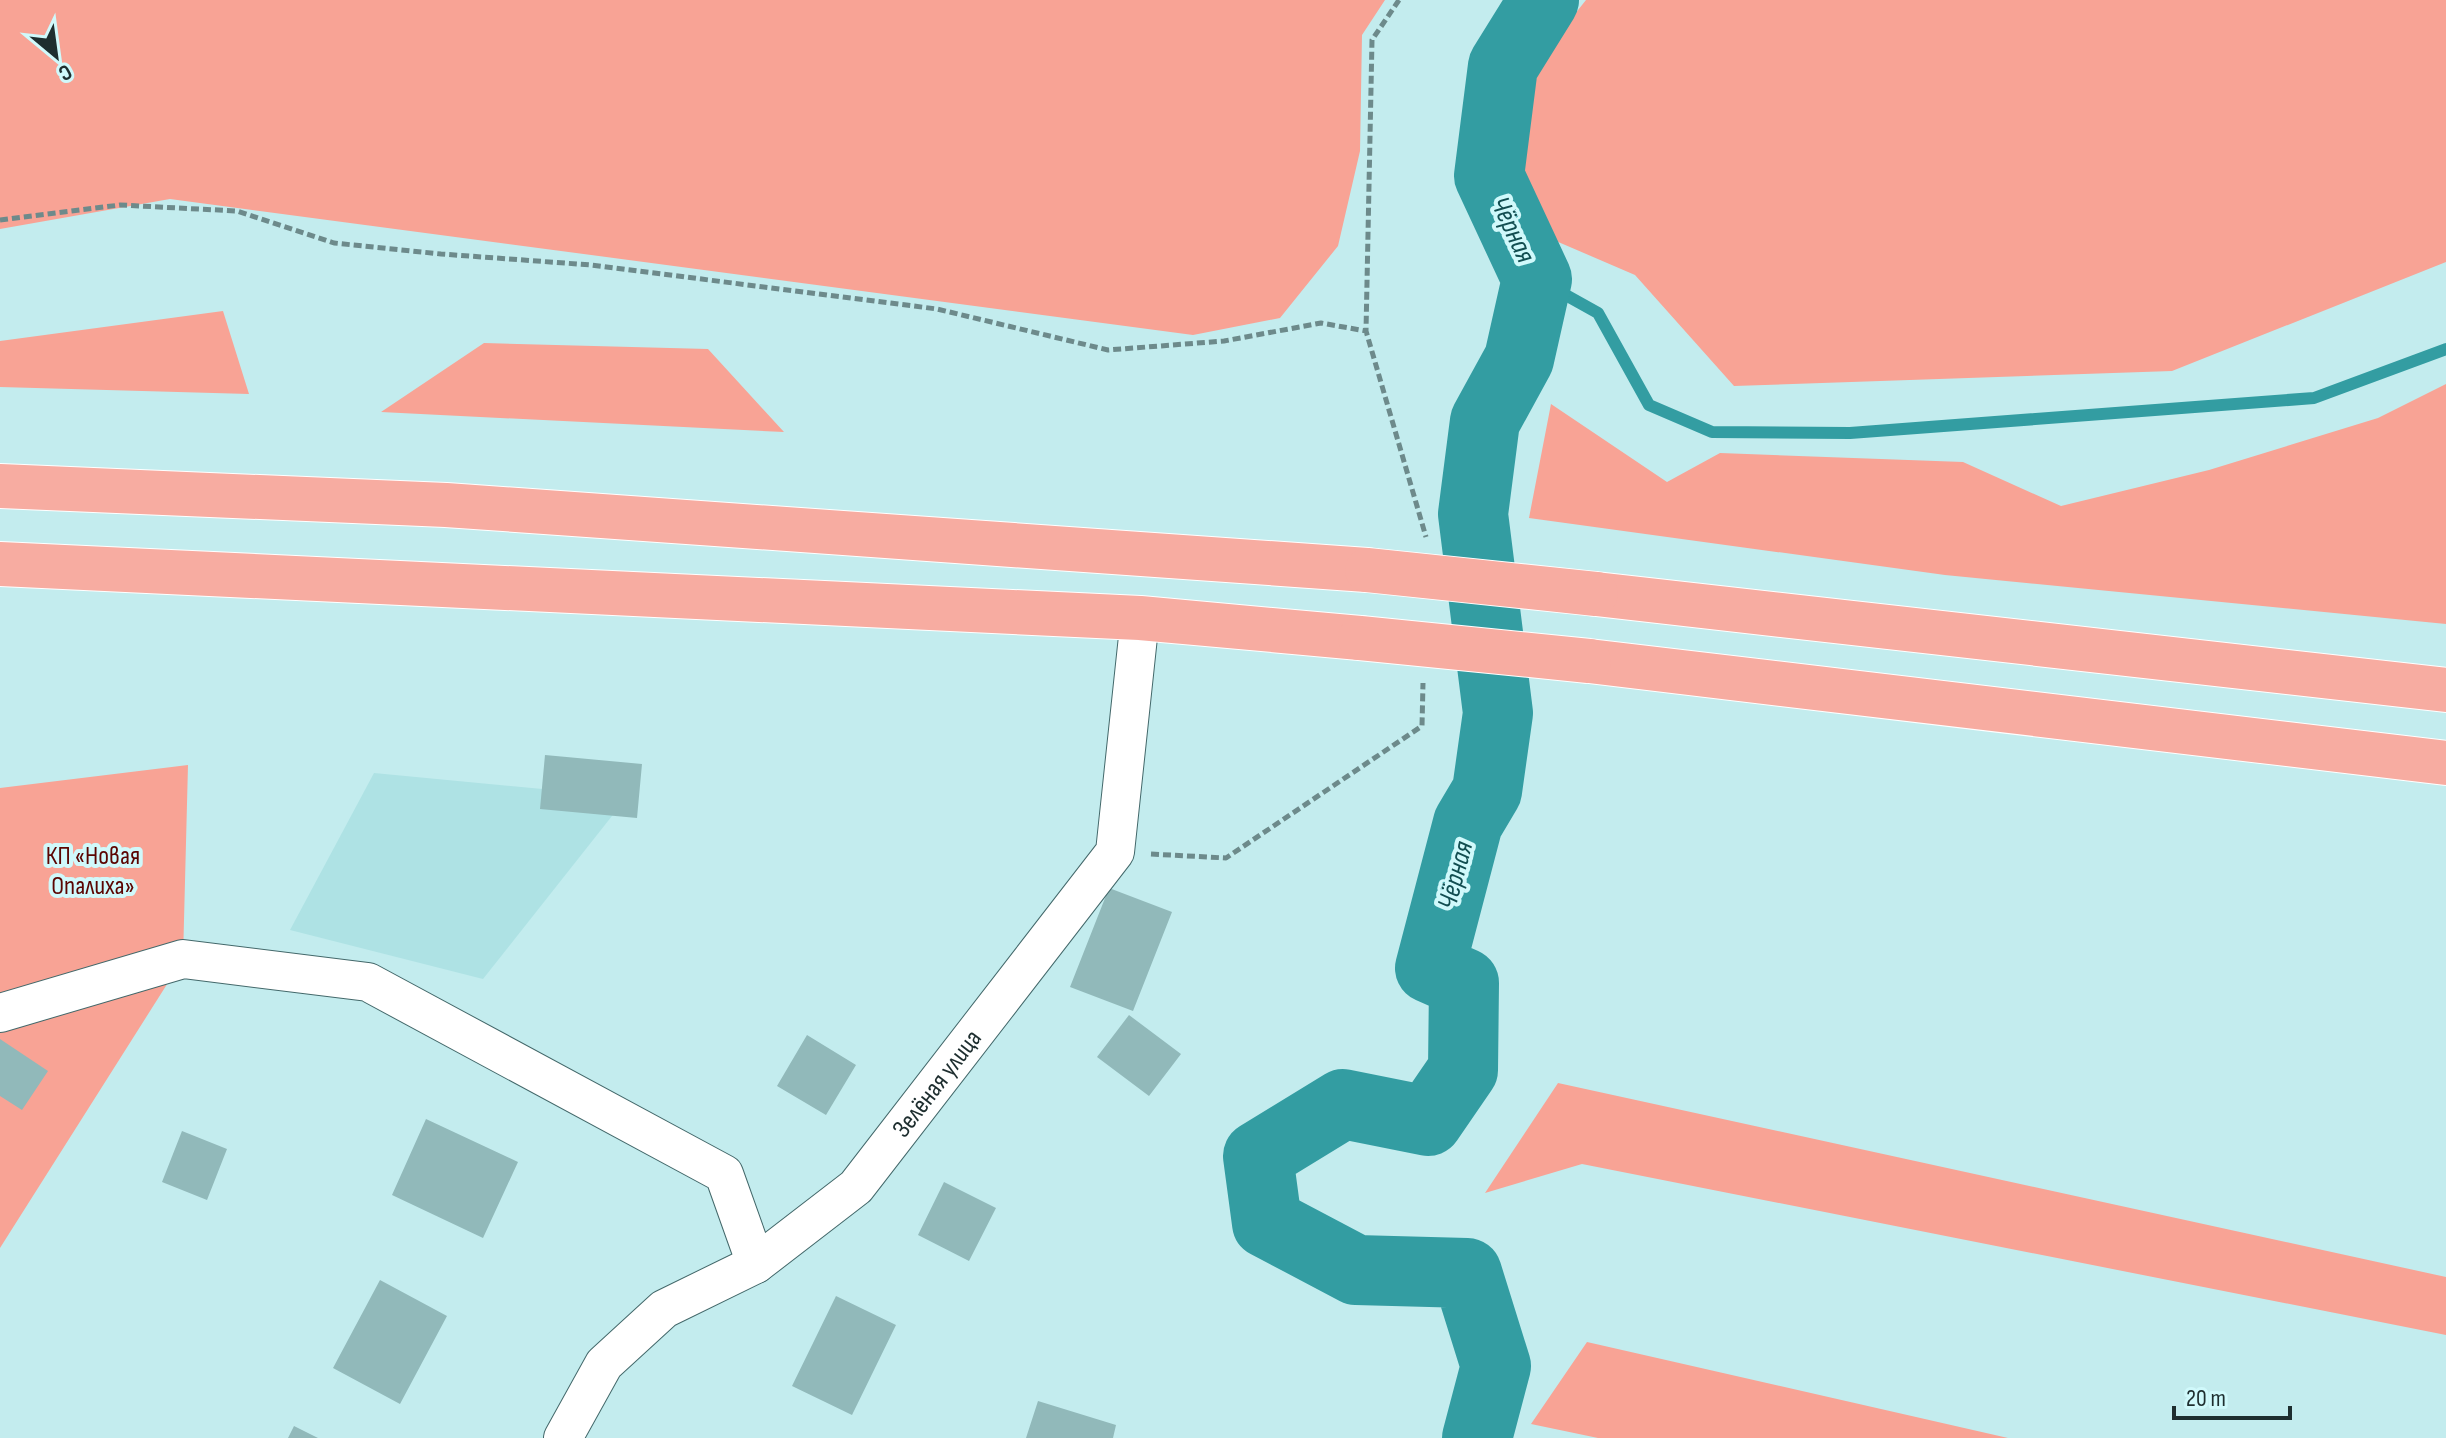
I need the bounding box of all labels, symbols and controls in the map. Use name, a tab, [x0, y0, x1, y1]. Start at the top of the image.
north arrow	[16, 16, 96, 96]
text: С	[53, 58, 76, 87]
water label: Чёрная	[1483, 191, 1542, 268]
water label: Чёрная	[1431, 837, 1480, 913]
park label: КП «Новая Опалиха»	[46, 841, 140, 902]
street label: Зелёная улица	[886, 1024, 989, 1144]
scale bar	[2174, 1370, 2290, 1420]
text: 20 m	[2186, 1384, 2226, 1413]

